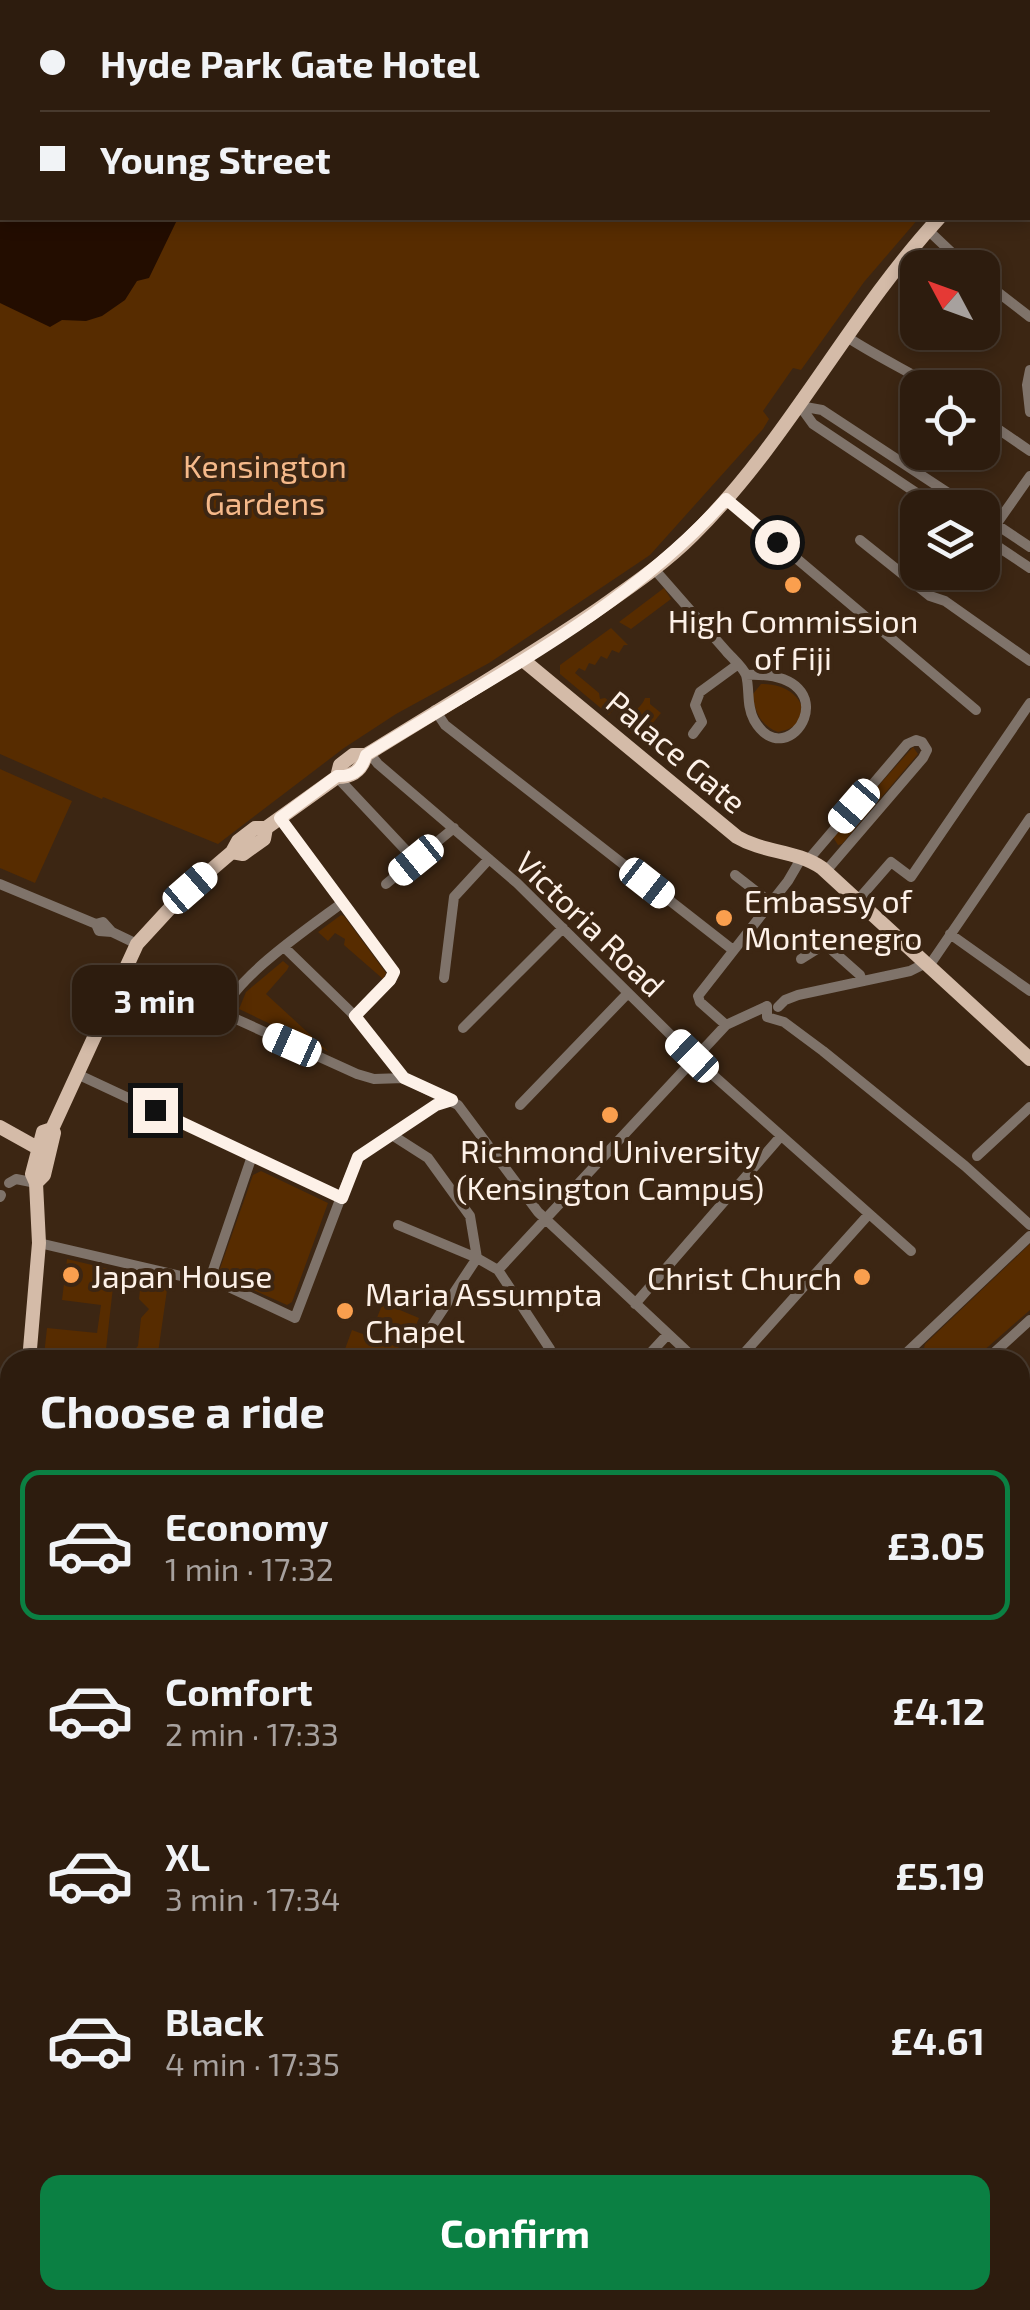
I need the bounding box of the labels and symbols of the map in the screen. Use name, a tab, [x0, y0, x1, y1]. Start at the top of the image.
north arrow	[900, 250, 1000, 350]
park label: Kensington Gardens	[183, 446, 347, 521]
route start	[755, 520, 800, 565]
marker: High Commission of Fiji	[782, 574, 804, 596]
place label: High Commission of Fiji	[668, 601, 918, 677]
street label: Palace Gate	[600, 682, 754, 820]
car	[823, 774, 885, 838]
car	[383, 829, 449, 891]
street label: Victoria Road	[509, 842, 673, 1004]
car	[614, 853, 680, 913]
car	[158, 857, 222, 919]
place label: Embassy of Montenegro	[744, 881, 922, 956]
marker: Embassy of Montenegro	[713, 907, 735, 929]
callout: 3 min	[72, 965, 238, 1035]
car	[258, 1019, 326, 1071]
car	[660, 1024, 724, 1088]
route end	[133, 1088, 178, 1133]
marker: Richmond University (Kensington Campus)	[599, 1104, 621, 1126]
place label: Richmond University (Kensington Campus)	[456, 1131, 764, 1206]
place label: Japan House	[91, 1256, 273, 1294]
place label: Christ Church	[647, 1258, 842, 1296]
marker: Japan House	[60, 1264, 82, 1286]
marker: Christ Church	[851, 1266, 873, 1288]
place label: Maria Assumpta Chapel	[365, 1274, 602, 1349]
marker: Maria Assumpta Chapel	[334, 1300, 356, 1322]

